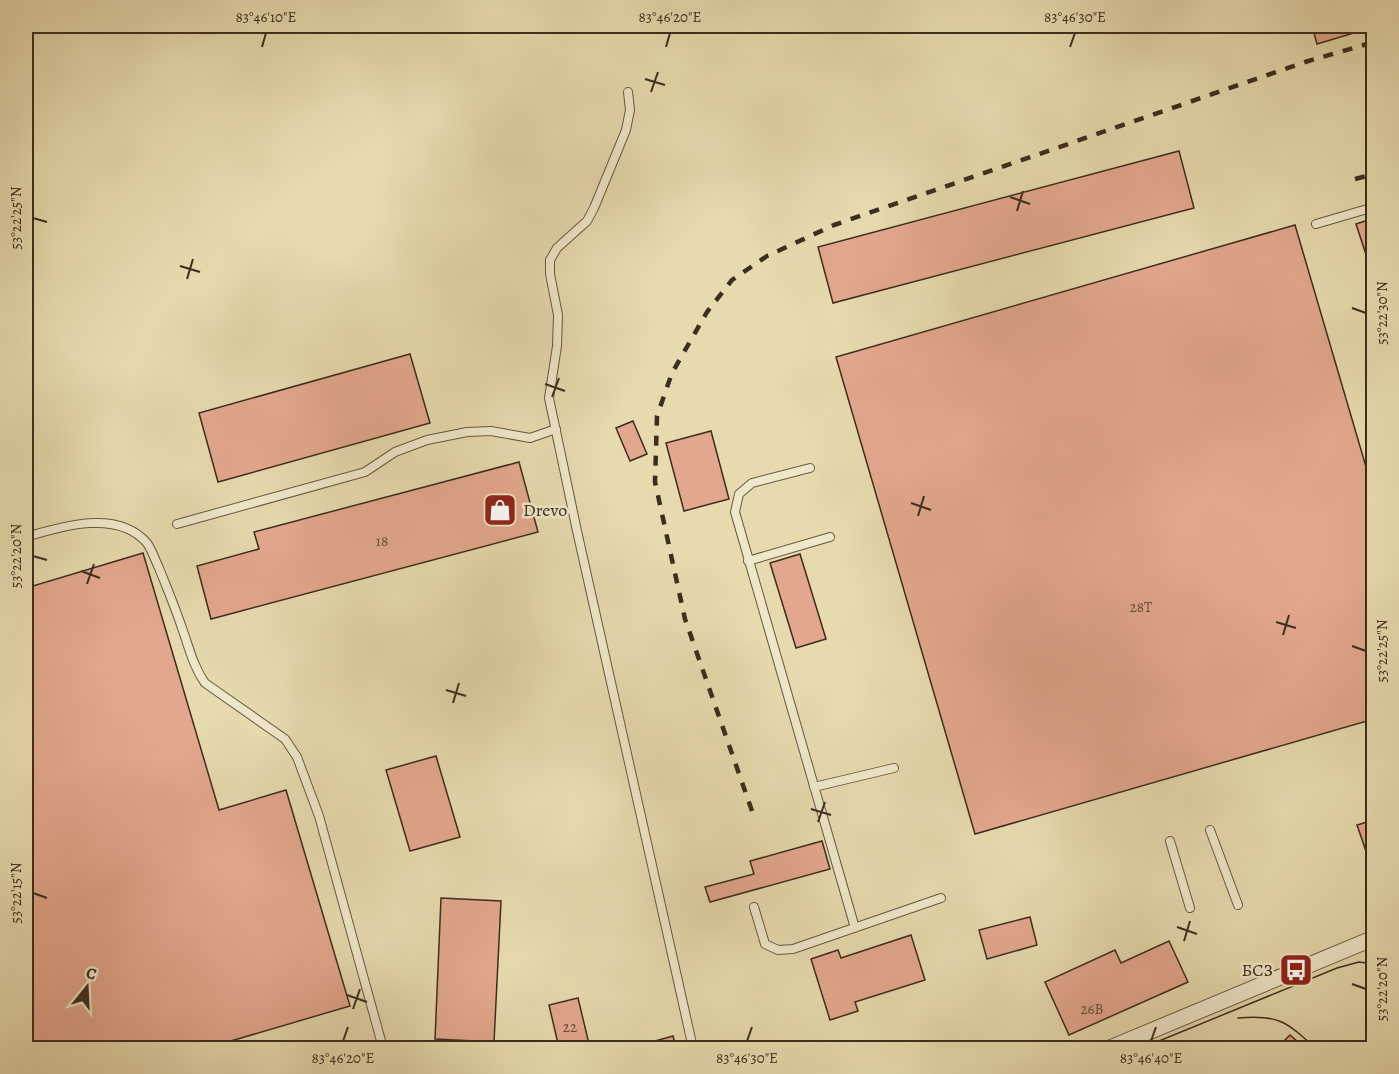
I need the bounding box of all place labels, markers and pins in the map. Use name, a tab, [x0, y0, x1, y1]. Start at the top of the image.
shop icon: Drevo	[482, 492, 518, 528]
place label: Drevo	[523, 498, 567, 522]
bus stop icon: БСЗ	[1278, 952, 1314, 988]
place label: БСЗ	[1242, 958, 1273, 982]

